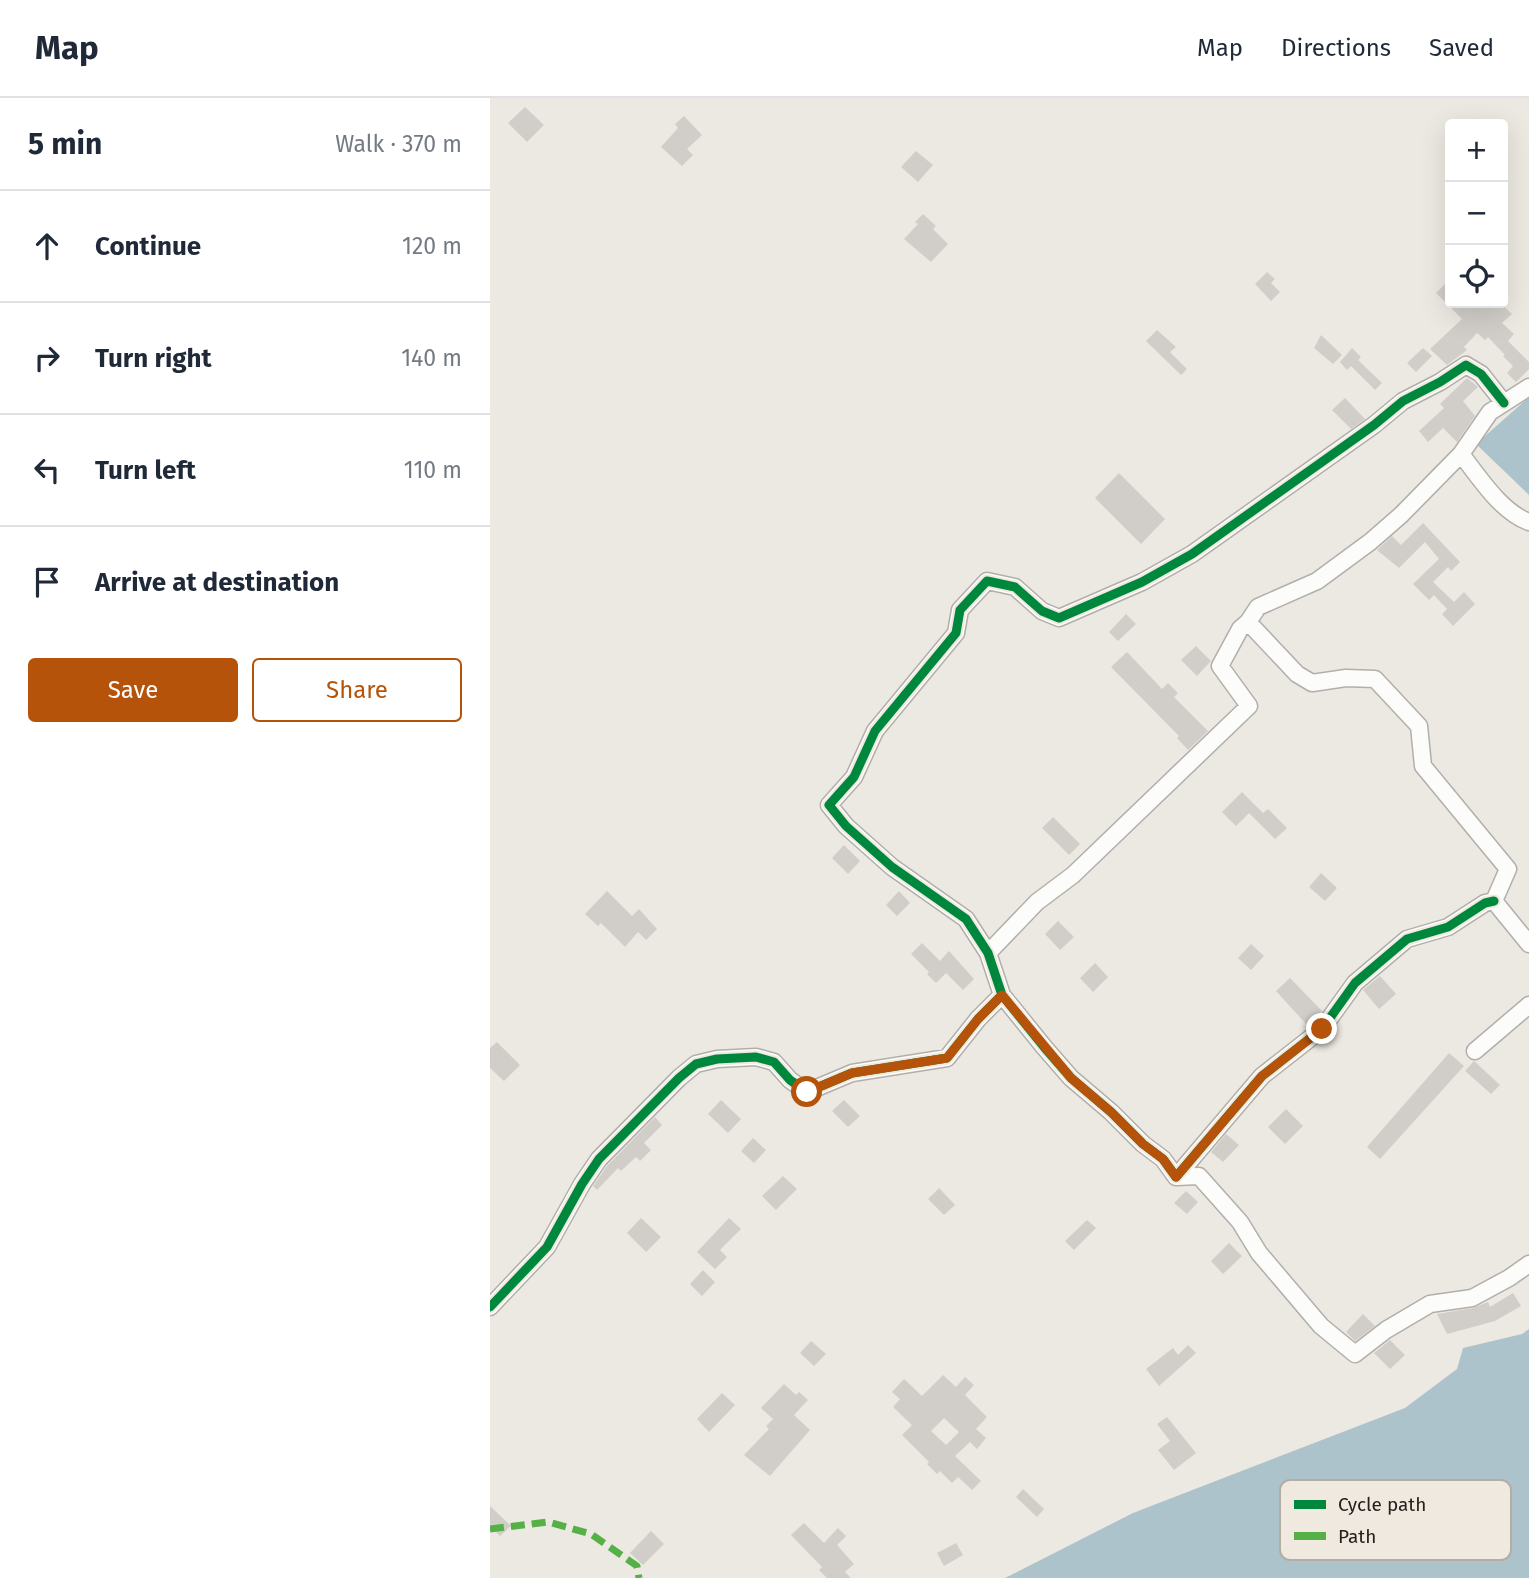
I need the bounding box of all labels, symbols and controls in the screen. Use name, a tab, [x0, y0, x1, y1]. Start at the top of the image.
text: Map	[35, 28, 99, 68]
text: Map	[1197, 34, 1243, 62]
text: Directions	[1281, 34, 1391, 62]
text: Saved	[1429, 34, 1494, 62]
map controls	[1445, 119, 1508, 308]
button: +	[1445, 119, 1508, 182]
text: 5 min	[28, 126, 102, 162]
text: Walk · 370 m	[335, 130, 462, 158]
button: −	[1445, 182, 1508, 245]
icon: ahead	[28, 227, 66, 265]
text: Continue	[95, 231, 201, 262]
text: 120 m	[402, 232, 462, 260]
button: locate	[1445, 245, 1508, 308]
icon: right	[28, 339, 66, 377]
text: Turn right	[95, 343, 212, 374]
text: 140 m	[401, 344, 462, 372]
icon: left	[28, 451, 66, 489]
text: Turn left	[95, 455, 196, 486]
text: 110 m	[404, 456, 462, 484]
icon: arrive	[28, 563, 66, 601]
text: Arrive at destination	[95, 567, 339, 598]
button: Save	[28, 658, 238, 722]
button: Share	[252, 658, 462, 722]
route end	[1306, 1013, 1337, 1044]
route start	[791, 1076, 822, 1107]
legend	[1280, 1480, 1511, 1560]
text: Cycle path	[1338, 1493, 1426, 1516]
text: Path	[1338, 1525, 1376, 1548]

